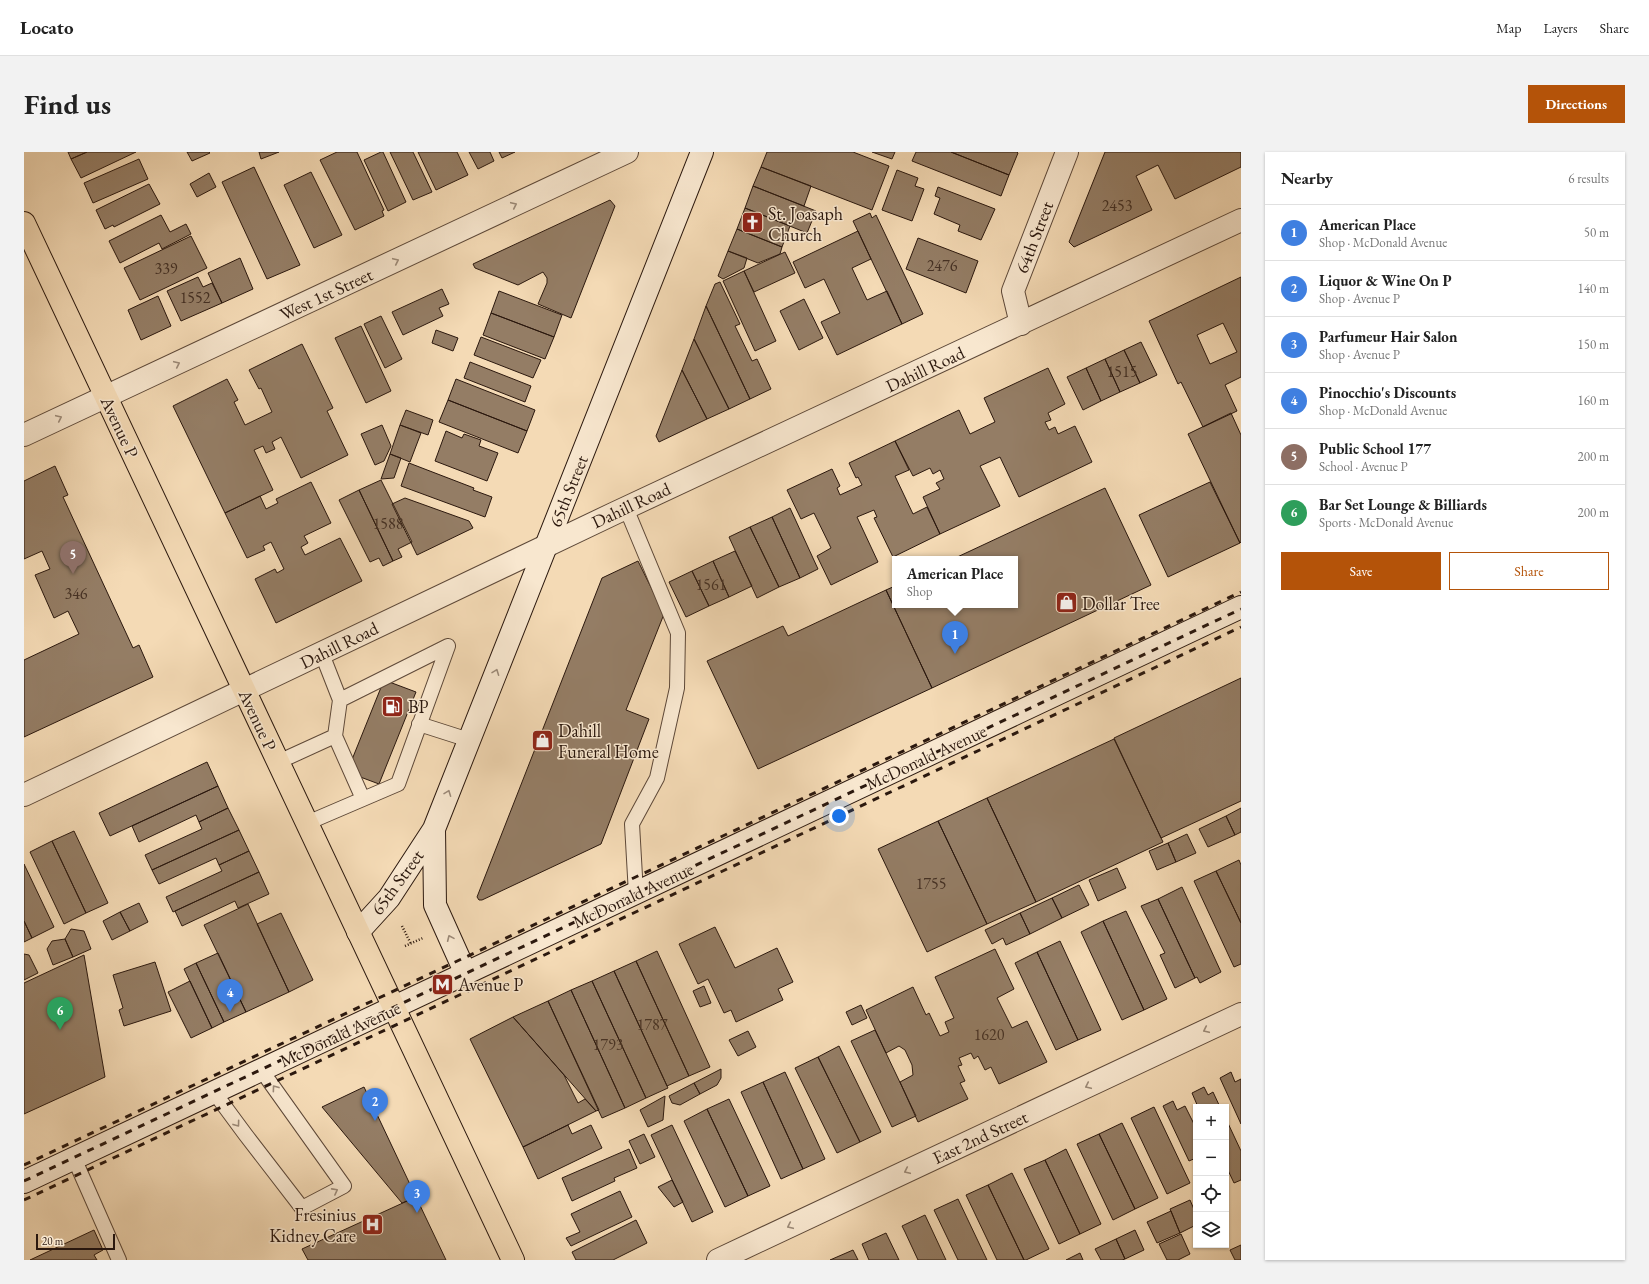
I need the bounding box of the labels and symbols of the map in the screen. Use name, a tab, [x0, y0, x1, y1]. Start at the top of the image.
house number: 2453	[1102, 195, 1133, 216]
street label: 64th Street	[1010, 197, 1058, 276]
one-way arrow	[510, 202, 517, 210]
place label: St. Joasaph Church	[768, 202, 843, 246]
church icon: St. Joasaph Church	[740, 210, 766, 236]
house number: 2476	[927, 255, 958, 276]
house number: 339	[154, 258, 178, 279]
one-way arrow	[392, 258, 400, 266]
street label: West 1st Street	[276, 262, 376, 326]
house number: 1552	[180, 287, 211, 308]
street label: Dahill Road	[882, 340, 969, 397]
one-way arrow	[173, 361, 181, 369]
house number: 1515	[1107, 361, 1137, 382]
street label: Avenue P	[95, 392, 144, 461]
one-way arrow	[55, 415, 63, 423]
street label: 65th Street	[543, 451, 593, 530]
street label: Dahill Road	[588, 476, 675, 533]
house number: 1588	[373, 513, 404, 534]
pin: 5	[60, 541, 86, 574]
house number: 1561	[696, 574, 726, 595]
house number: 346	[64, 583, 88, 604]
shop icon: Dollar Tree	[1053, 590, 1079, 616]
place label: Dollar Tree	[1082, 592, 1160, 615]
street label: Dahill Road	[296, 616, 383, 674]
pin: 1	[942, 621, 968, 654]
one-way arrow	[491, 668, 499, 675]
street label: Avenue P	[233, 685, 282, 754]
fuel station icon: BP	[380, 693, 406, 719]
place label: BP	[408, 695, 429, 718]
place label: Dahill Funeral Home	[558, 719, 659, 763]
street label: McDonald Avenue	[862, 719, 990, 795]
shop icon: Dahill Funeral Home	[529, 727, 555, 753]
one-way arrow	[444, 789, 452, 796]
your location	[829, 806, 849, 826]
street label: 65th Street	[366, 844, 429, 919]
street label: McDonald Avenue	[569, 857, 697, 933]
house number: 1755	[916, 873, 946, 894]
one-way arrow	[447, 935, 455, 943]
metro station icon: Avenue P	[429, 971, 455, 997]
place label: Avenue P	[457, 973, 523, 996]
pin: 4	[217, 979, 243, 1012]
street label: McDonald Avenue	[276, 996, 404, 1072]
pin: 6	[47, 997, 73, 1030]
house number: 1787	[637, 1014, 668, 1035]
house number: 1620	[974, 1024, 1005, 1045]
one-way arrow	[1202, 1025, 1210, 1033]
house number: 1793	[593, 1034, 624, 1055]
one-way arrow	[1085, 1081, 1092, 1089]
one-way arrow	[273, 1086, 280, 1093]
pin: 2	[362, 1088, 388, 1121]
street label: East 2nd Street	[929, 1105, 1032, 1169]
one-way arrow	[232, 1120, 240, 1127]
one-way arrow	[904, 1166, 912, 1174]
pin: 3	[404, 1180, 430, 1213]
one-way arrow	[331, 1188, 339, 1195]
place label: Fresinius Kidney Care	[269, 1203, 356, 1247]
hospital icon: Fresinius Kidney Care	[359, 1211, 385, 1237]
one-way arrow	[786, 1221, 794, 1229]
scale bar	[36, 1232, 115, 1251]

